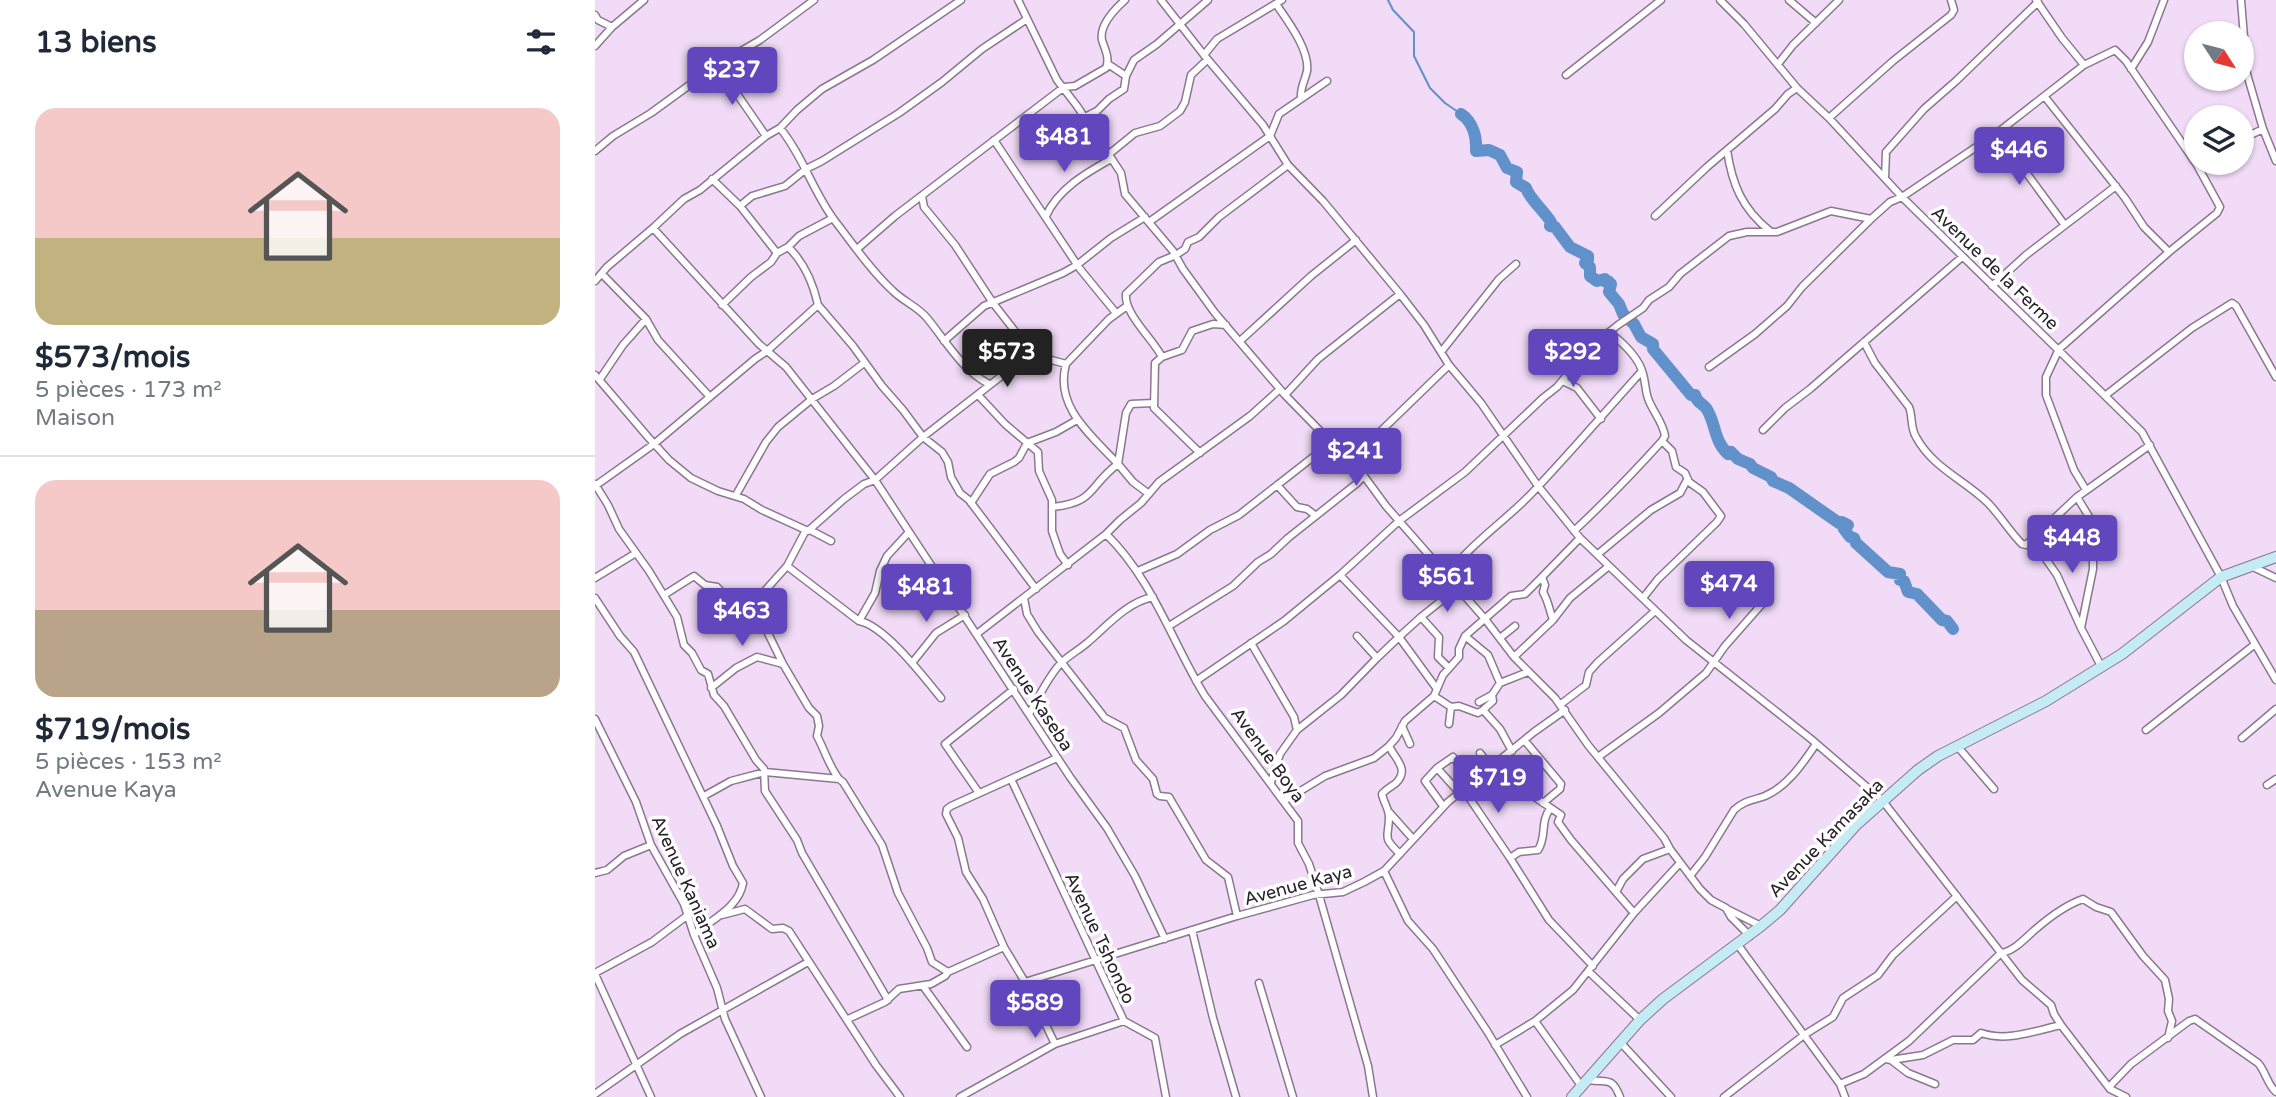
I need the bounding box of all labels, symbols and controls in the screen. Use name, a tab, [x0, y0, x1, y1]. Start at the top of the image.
north arrow	[2184, 21, 2254, 91]
map controls	[2184, 21, 2254, 175]
icon: filters	[522, 23, 560, 61]
text: 13 biens	[35, 24, 157, 61]
pin: $237	[691, 48, 773, 107]
text: $237	[703, 56, 761, 84]
button: layers	[2184, 105, 2254, 175]
pin: $481	[1023, 114, 1105, 174]
text: $481	[1035, 123, 1093, 151]
pin: $446	[1978, 128, 2060, 187]
text: $446	[1990, 136, 2048, 164]
icon: home	[235, 153, 361, 279]
street label: Avenue de la Ferme	[1927, 202, 2063, 334]
pin: $573	[966, 330, 1048, 389]
pin: $292	[1532, 330, 1614, 389]
text: $573	[978, 338, 1036, 366]
text: $292	[1544, 338, 1602, 366]
text: $573/mois	[35, 339, 191, 376]
text: 5 pièces · 173 m²	[35, 376, 222, 404]
text: Maison	[35, 404, 115, 432]
pin: $241	[1315, 428, 1397, 488]
text: $241	[1327, 437, 1385, 465]
pin: $448	[2031, 516, 2113, 575]
text: $448	[2043, 524, 2101, 552]
icon: home	[235, 525, 361, 651]
pin: $561	[1406, 554, 1488, 614]
pin: $474	[1688, 562, 1770, 621]
text: $561	[1418, 563, 1476, 591]
pin: $481	[885, 564, 967, 624]
text: $474	[1700, 570, 1758, 598]
text: $481	[897, 573, 955, 601]
pin: $463	[701, 588, 783, 648]
text: $463	[713, 597, 771, 625]
street label: Avenue Kaseba	[988, 633, 1078, 755]
street label: Avenue Boya	[1226, 703, 1310, 807]
text: $719/mois	[35, 711, 191, 748]
text: 5 pièces · 153 m²	[35, 748, 222, 776]
pin: $719	[1457, 756, 1539, 815]
text: $719	[1469, 764, 1527, 792]
street label: Avenue Kamasaka	[1764, 774, 1888, 902]
text: Avenue Kaya	[35, 776, 177, 804]
street label: Avenue Kaniama	[647, 812, 725, 952]
street label: Avenue Kaya	[1242, 860, 1354, 910]
street label: Avenue Tshondo	[1060, 869, 1140, 1007]
pin: $589	[994, 981, 1076, 1040]
text: $589	[1006, 989, 1064, 1017]

